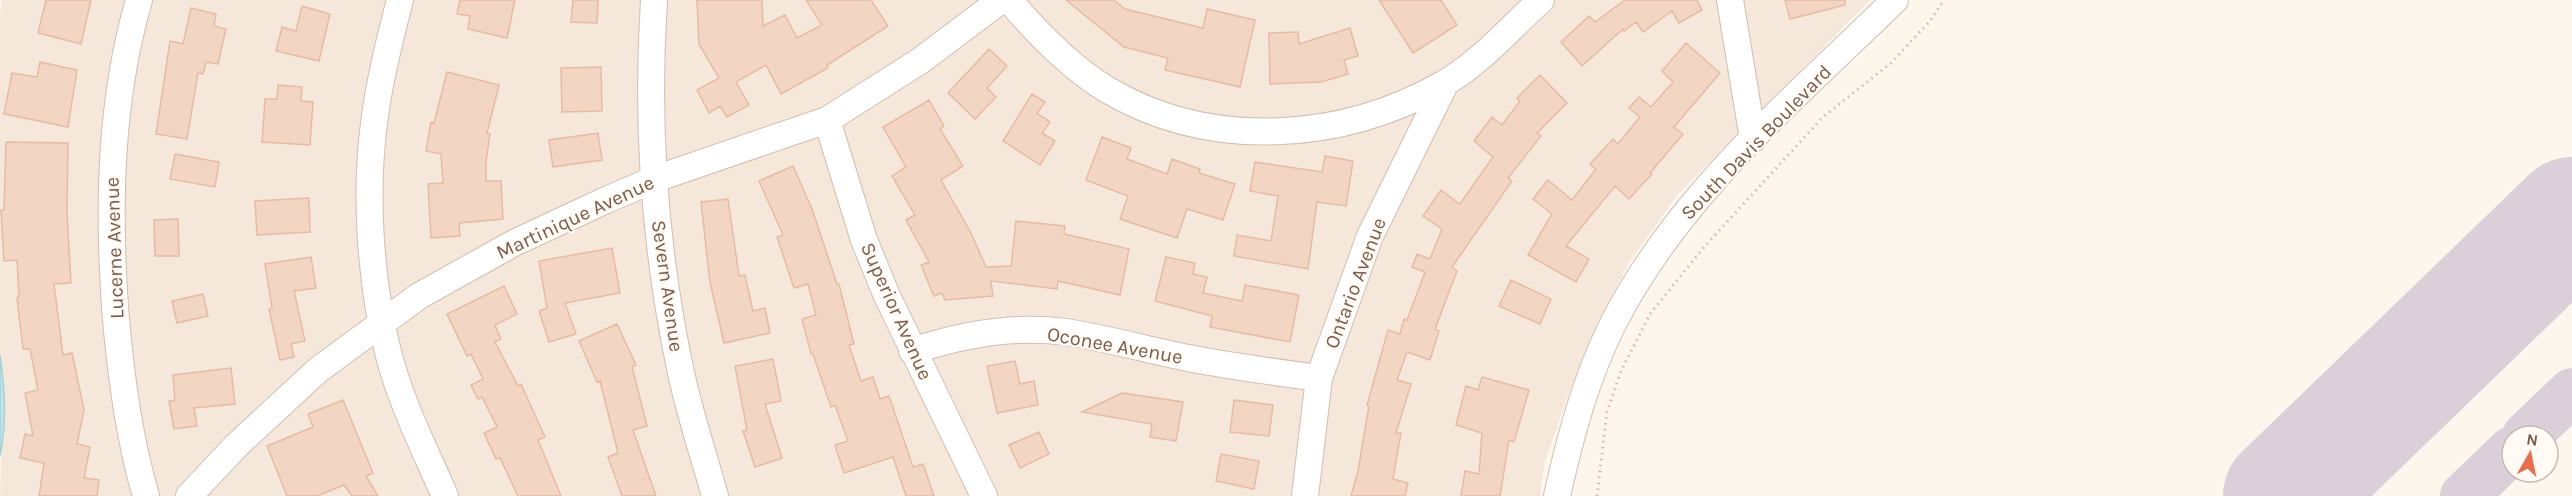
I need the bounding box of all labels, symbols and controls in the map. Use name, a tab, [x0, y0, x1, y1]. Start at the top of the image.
street label: South Davis Boulevard	[1676, 60, 1836, 225]
street label: Martinique Avenue	[493, 171, 658, 264]
street label: Lucerne Avenue	[101, 177, 128, 319]
street label: Ontario Avenue	[1320, 215, 1391, 352]
street label: Severn Avenue	[647, 219, 688, 353]
street label: Superior Avenue	[856, 239, 937, 384]
street label: Oconee Avenue	[1045, 322, 1185, 369]
north arrow	[2500, 424, 2560, 484]
text: N	[2525, 429, 2539, 450]

